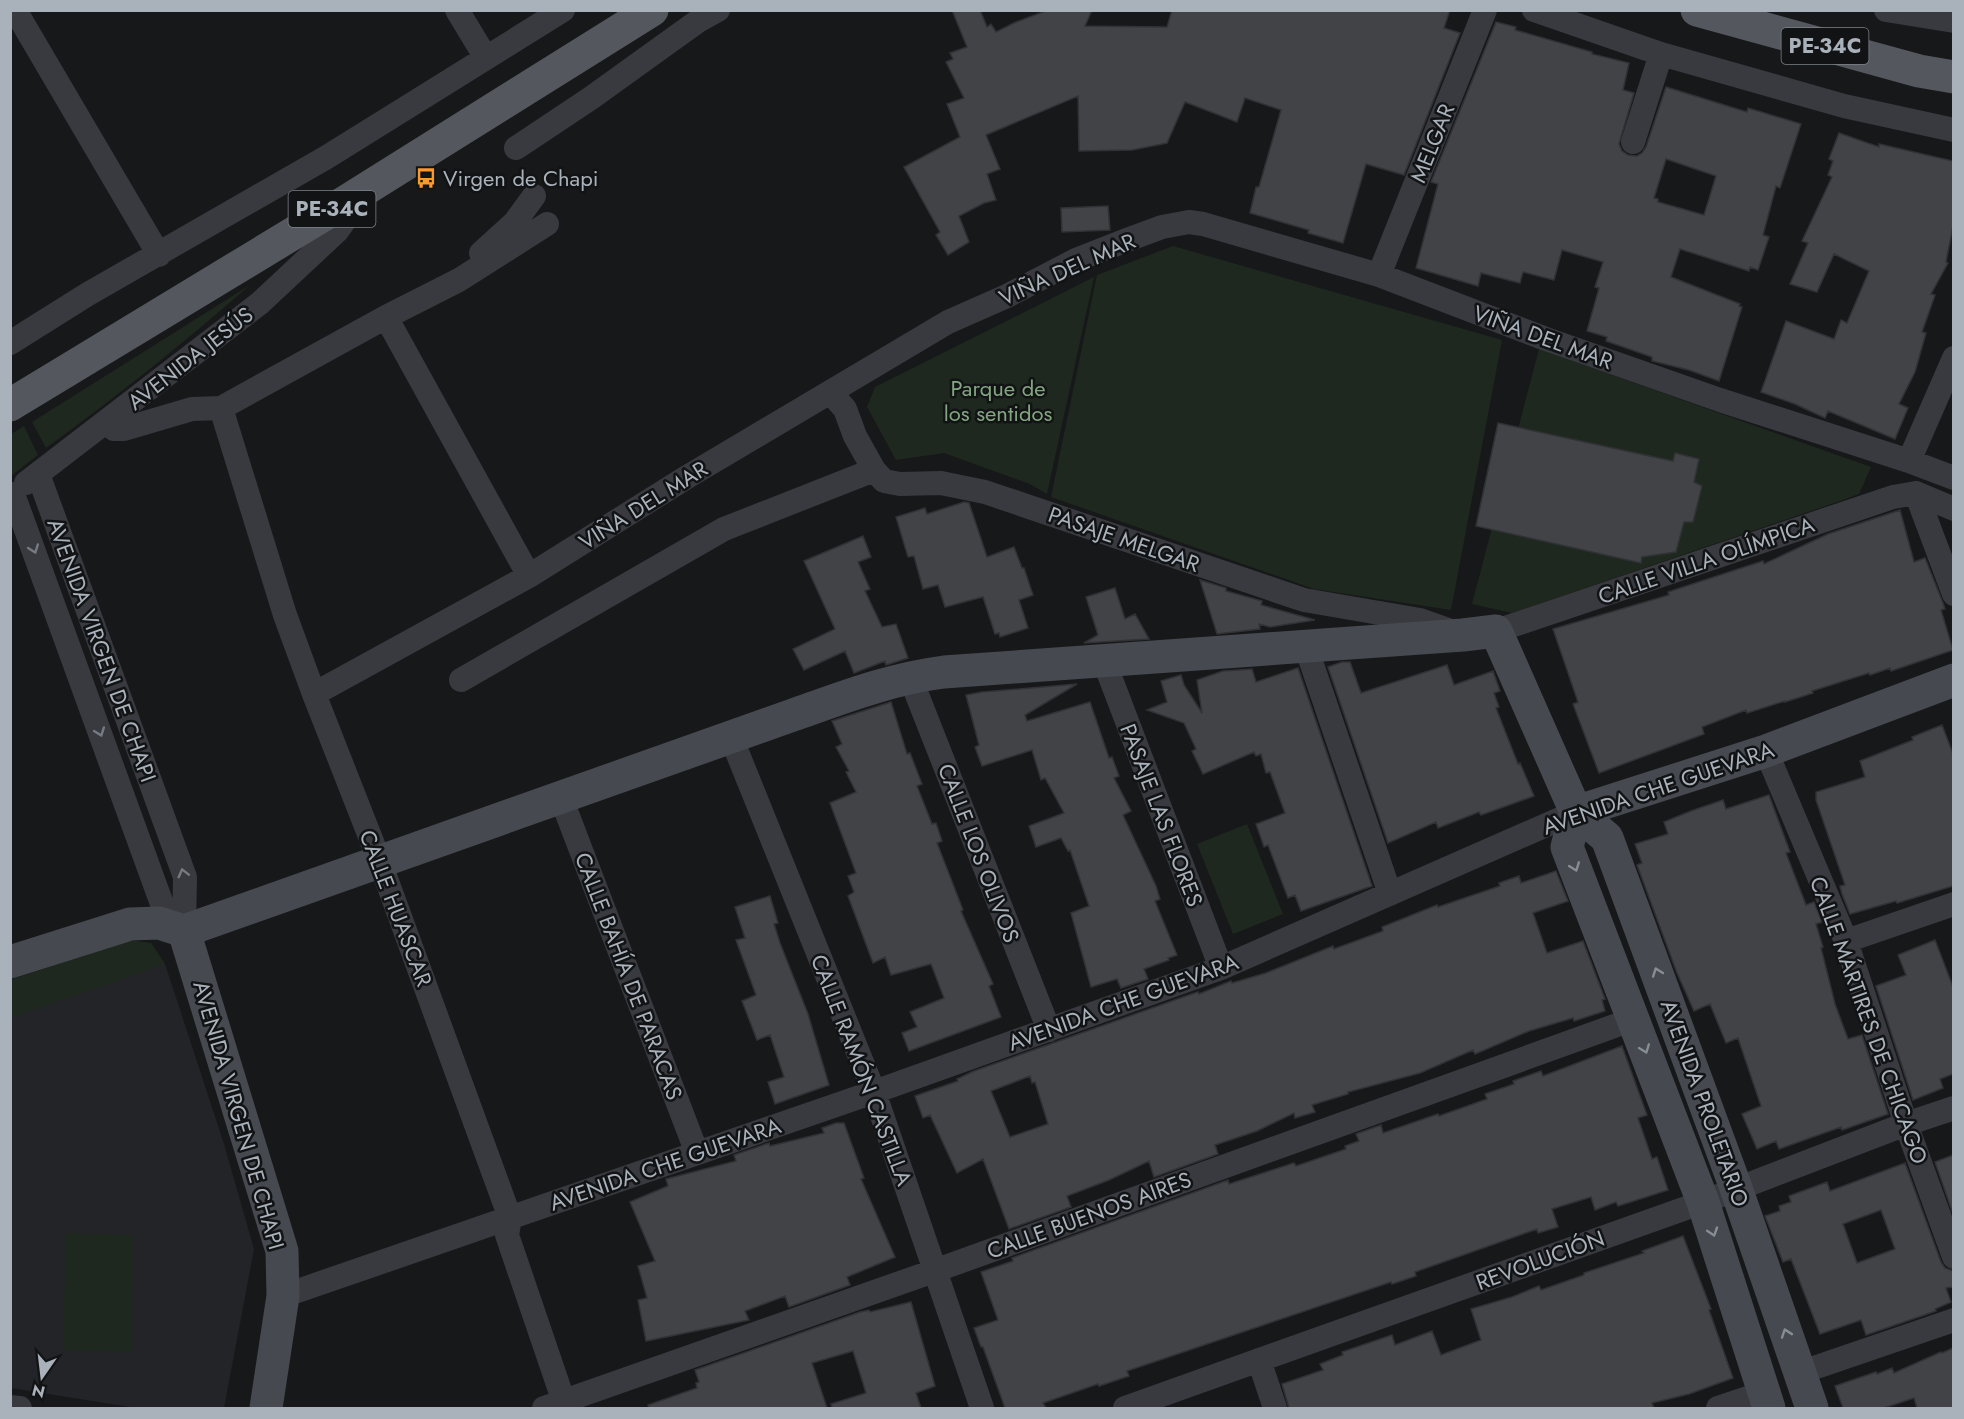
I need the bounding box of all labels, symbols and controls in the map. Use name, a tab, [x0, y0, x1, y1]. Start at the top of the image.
road number: PE-34C	[1782, 28, 1868, 64]
street label: MELGAR	[1402, 98, 1463, 187]
place label: Virgen de Chapi	[443, 162, 598, 194]
bus stop icon: Virgen de Chapi	[414, 166, 438, 190]
road number: PE-34C	[288, 191, 376, 227]
street label: VIÑA DEL MAR	[994, 224, 1141, 313]
street label: VIÑA DEL MAR	[1469, 297, 1618, 377]
street label: AVENIDA JESÚS	[120, 299, 260, 417]
park label: Parque de los sentidos	[944, 372, 1052, 429]
street label: VIÑA DEL MAR	[572, 452, 714, 557]
street label: PASAJE MELGAR	[1044, 498, 1205, 580]
street label: CALLE VILLA OLÍMPICA	[1594, 508, 1819, 612]
street label: AVENIDA VIRGEN DE CHAPI	[39, 514, 165, 786]
one-way arrow	[27, 543, 40, 554]
street label: PASAJE LAS FLORES	[1112, 719, 1212, 911]
one-way arrow	[93, 726, 106, 737]
street label: AVENIDA CHE GUEVARA	[1538, 733, 1778, 843]
street label: CALLE LOS OLIVOS	[930, 759, 1028, 947]
street label: CALLE HUASCAR	[351, 825, 441, 992]
street label: CALLE BAHÍA DE PARACAS	[567, 848, 691, 1104]
one-way arrow	[1567, 862, 1580, 872]
one-way arrow	[177, 868, 190, 878]
street label: CALLE MÁRTIRES DE CHICAGO	[1802, 872, 1936, 1168]
street label: AVENIDA CHE GUEVARA	[1003, 945, 1243, 1059]
street label: CALLE RAMÓN CASTILLA	[803, 950, 921, 1191]
one-way arrow	[1651, 967, 1664, 978]
street label: AVENIDA VIRGEN DE CHAPI	[185, 977, 293, 1253]
street label: AVENIDA PROLETARIO	[1653, 995, 1757, 1211]
one-way arrow	[1638, 1043, 1651, 1054]
street label: AVENIDA CHE GUEVARA	[545, 1109, 785, 1219]
street label: CALLE BUENOS AIRES	[982, 1163, 1196, 1267]
street label: REVOLUCIÓN	[1471, 1222, 1609, 1298]
one-way arrow	[1705, 1226, 1718, 1237]
one-way arrow	[1780, 1328, 1793, 1339]
north arrow	[12, 1347, 72, 1407]
text: N	[30, 1378, 47, 1404]

